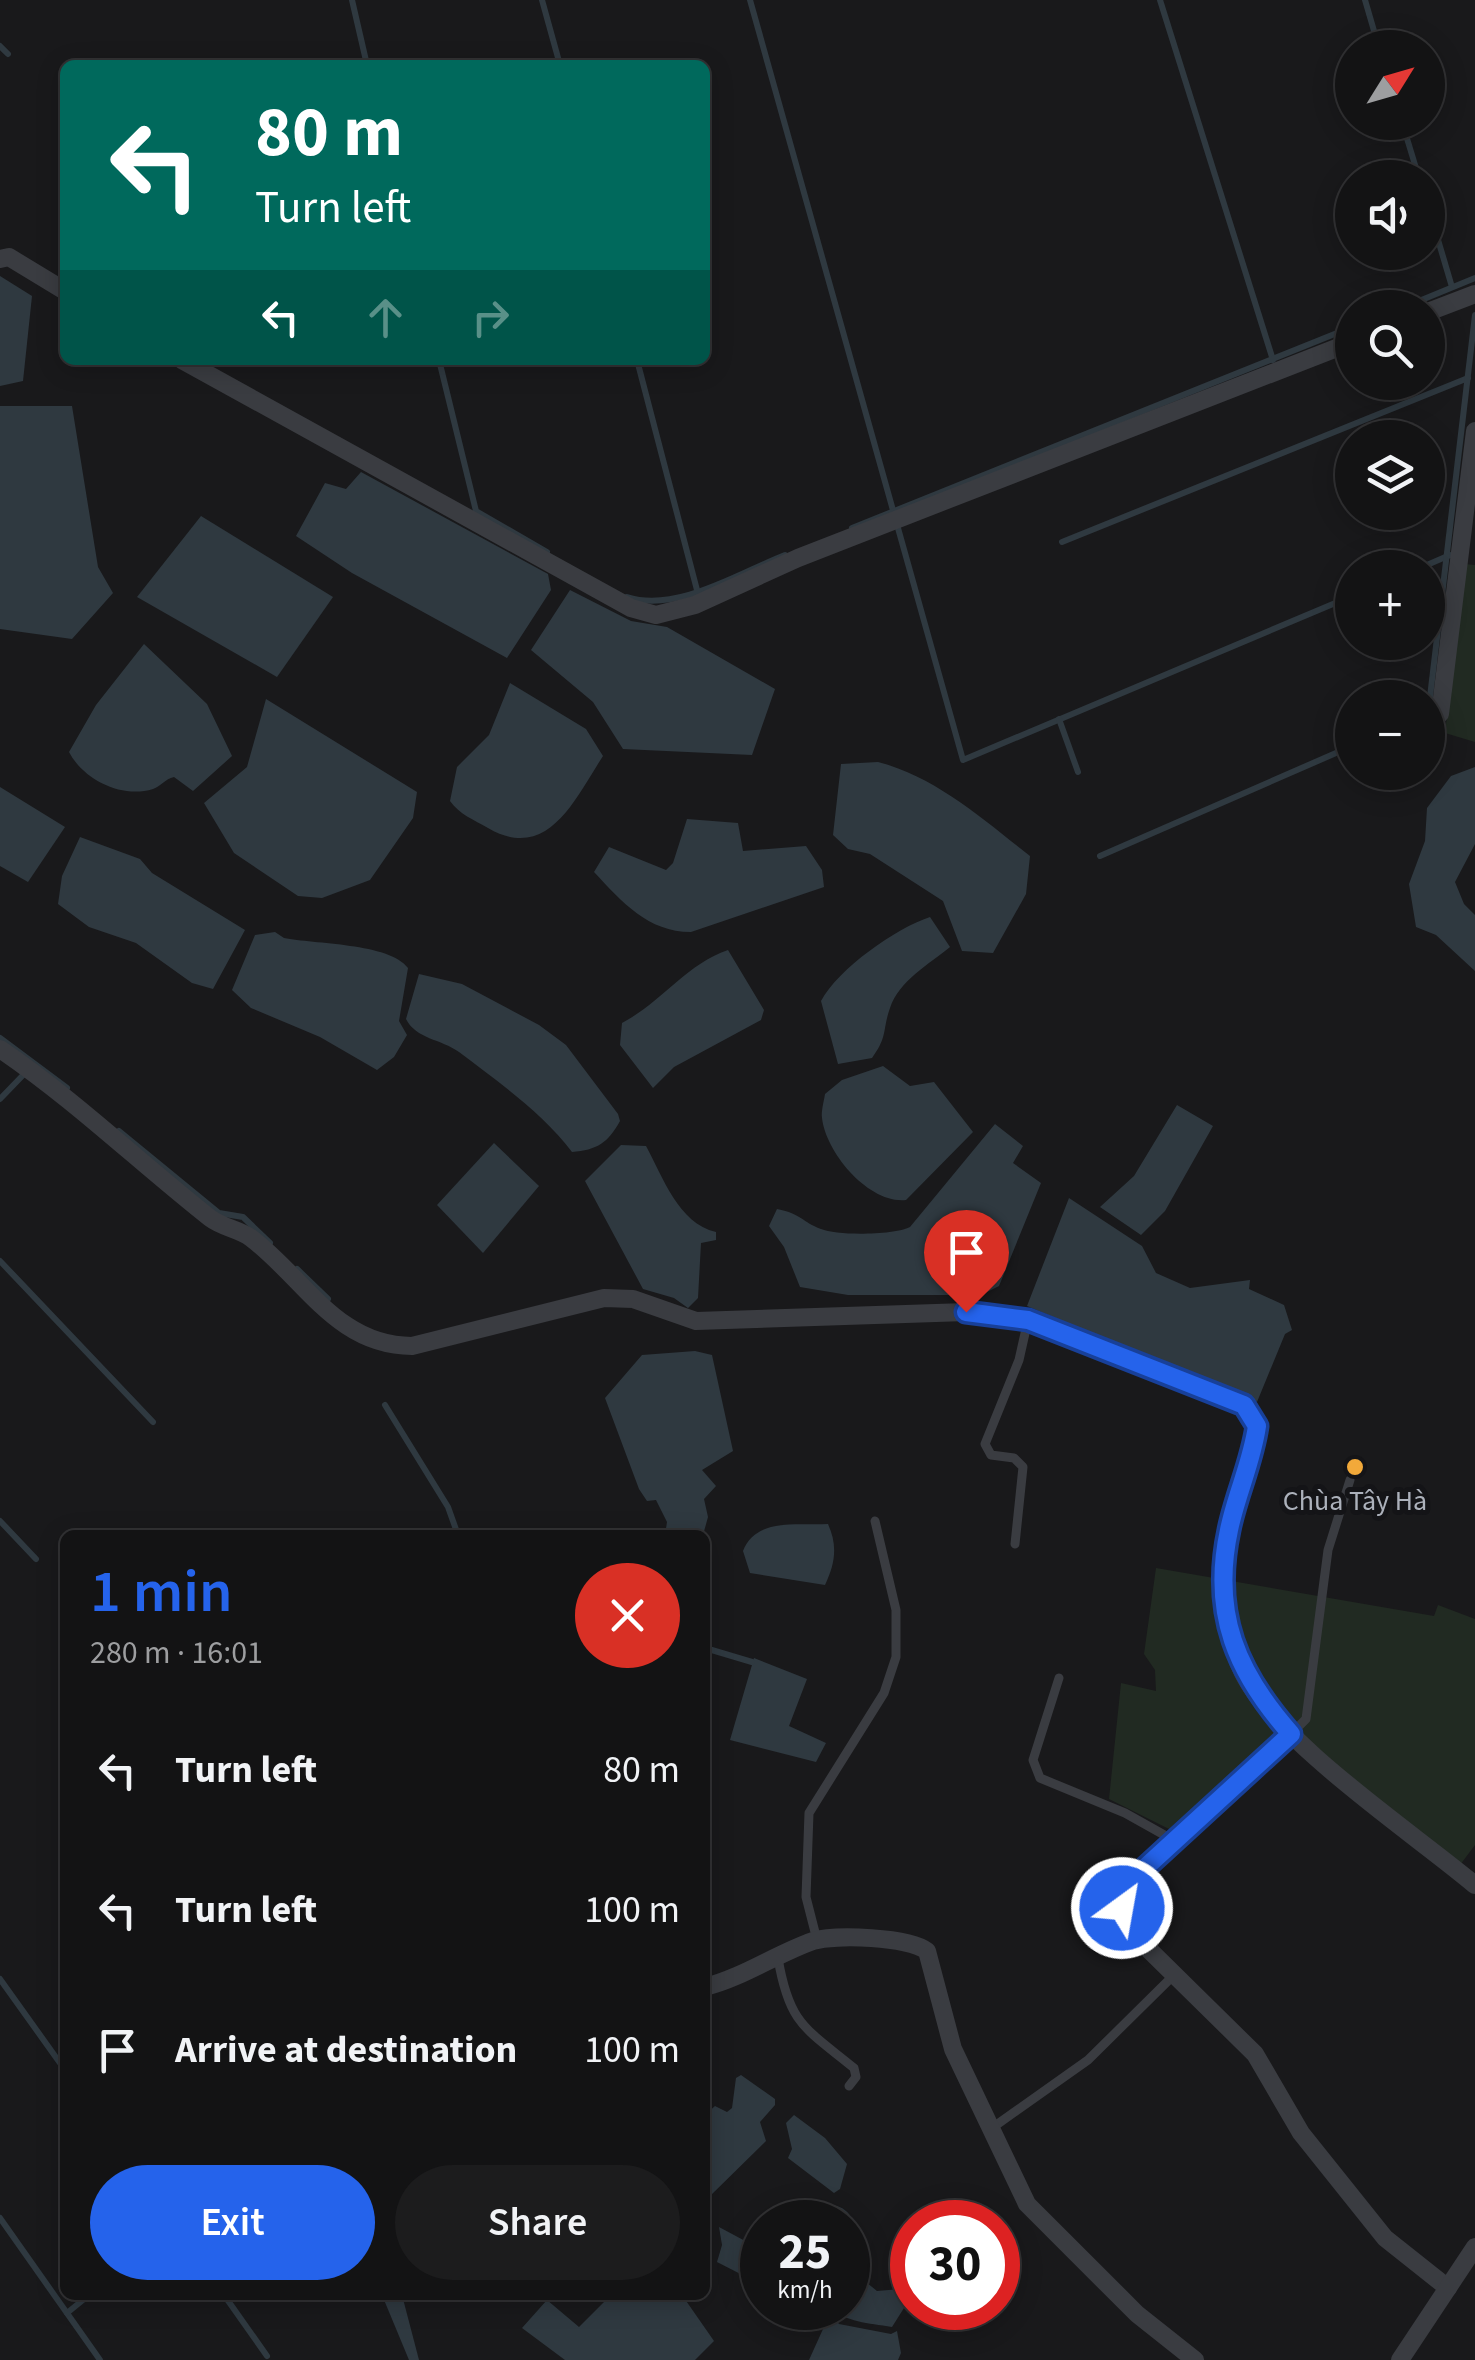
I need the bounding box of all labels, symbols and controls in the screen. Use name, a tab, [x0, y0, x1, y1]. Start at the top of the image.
north arrow	[1335, 30, 1445, 140]
map controls	[1335, 30, 1445, 790]
text: 80 m	[255, 83, 403, 183]
icon: left	[90, 100, 220, 230]
button: sound	[1335, 160, 1445, 270]
text: Turn left	[255, 176, 411, 240]
icon: left	[253, 290, 308, 345]
icon: ahead	[358, 290, 413, 345]
icon: right	[463, 290, 518, 345]
button: search	[1335, 290, 1445, 400]
button: layers	[1335, 420, 1445, 530]
button: +	[1335, 550, 1445, 660]
button: −	[1335, 680, 1445, 790]
pin	[924, 1210, 1009, 1313]
icon: arrive	[939, 1225, 994, 1280]
marker: Chùa Tây Hà	[1344, 1456, 1366, 1478]
place label: Chùa Tây Hà	[1283, 1481, 1427, 1521]
text: 1 min	[90, 1550, 233, 1635]
button: close	[575, 1563, 680, 1668]
text: 280 m · 16:01	[90, 1630, 263, 1676]
icon: left	[90, 1743, 145, 1798]
text: Turn left	[175, 1743, 317, 1797]
text: 80 m	[603, 1743, 680, 1797]
position arrow	[1070, 1856, 1174, 1960]
icon: left	[90, 1883, 145, 1938]
text: Turn left	[175, 1883, 317, 1937]
text: 100 m	[584, 1883, 680, 1937]
icon: arrive	[90, 2023, 145, 2078]
text: Arrive at destination	[175, 2023, 517, 2077]
text: 100 m	[584, 2023, 680, 2077]
button: Exit	[90, 2165, 375, 2280]
button: Share	[395, 2165, 680, 2280]
speed limit sign: 30	[890, 2200, 1020, 2330]
text: 25	[779, 2217, 831, 2288]
text: km/h	[777, 2272, 833, 2308]

